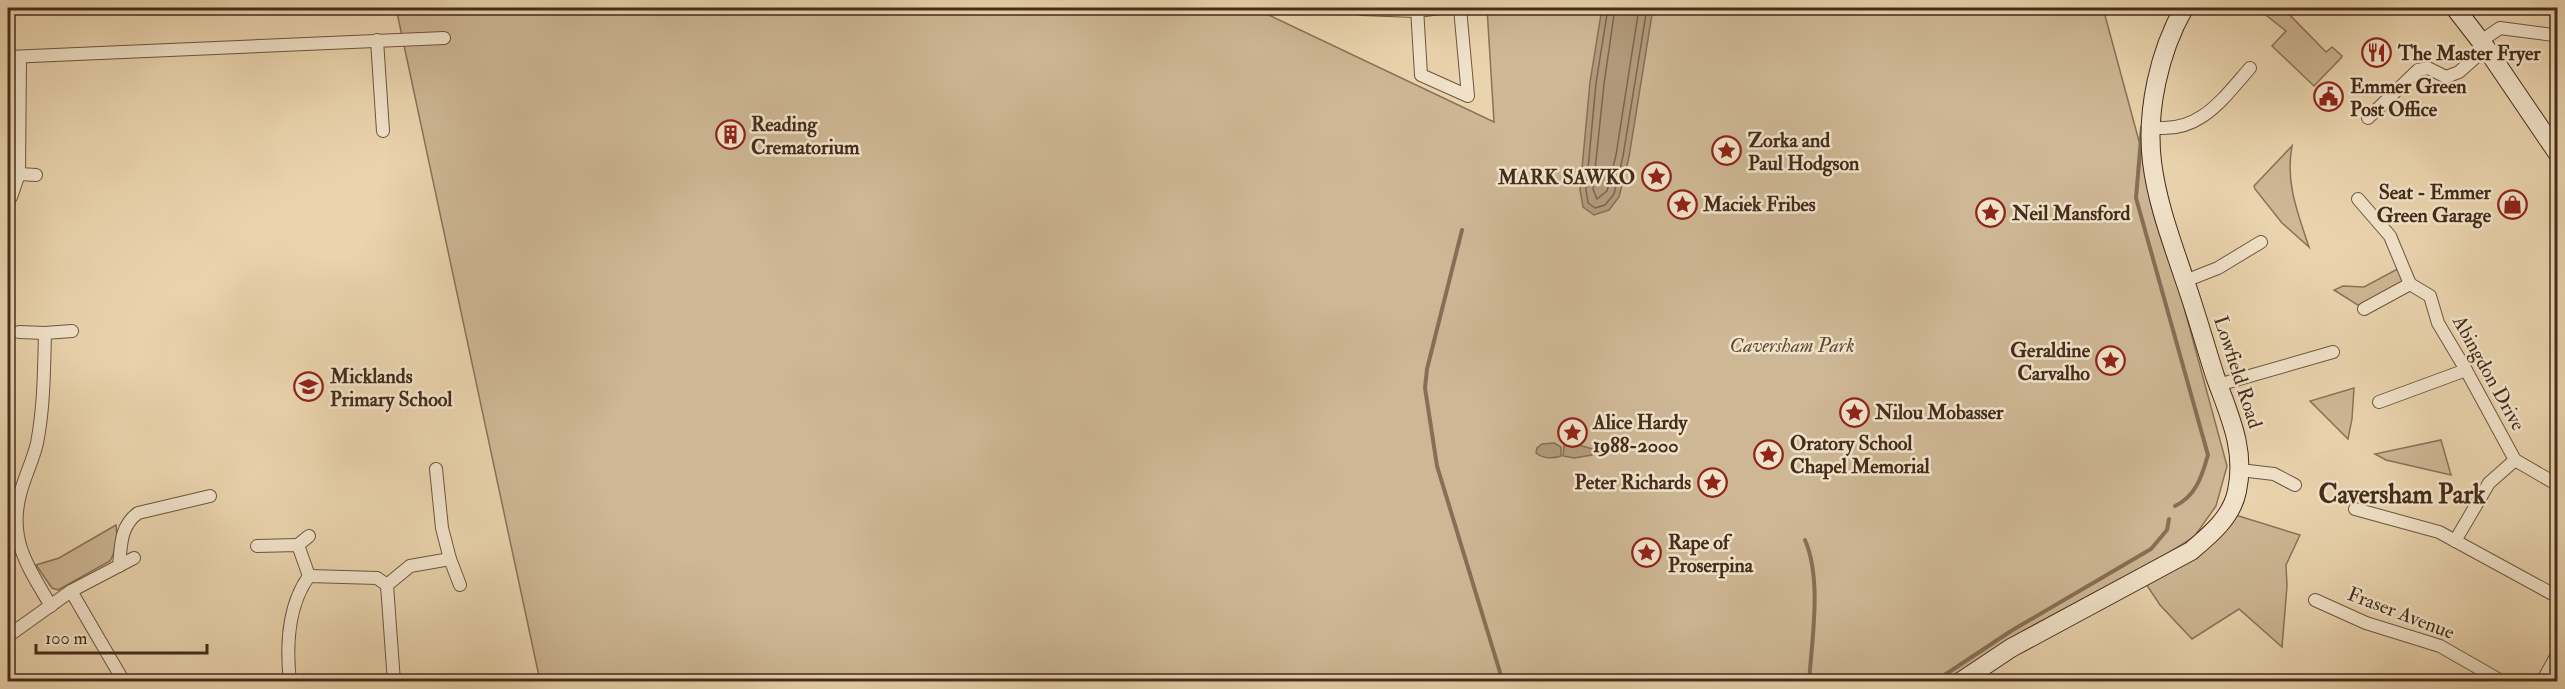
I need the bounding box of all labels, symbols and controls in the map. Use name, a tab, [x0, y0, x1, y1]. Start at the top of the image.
restaurant icon: The Master Fryer	[2361, 37, 2393, 69]
place label: The Master Fryer	[2397, 41, 2541, 67]
place label: Emmer Green Post Office	[2350, 74, 2467, 122]
public building icon: Emmer Green Post Office	[2313, 81, 2345, 113]
place label: Reading Crematorium	[751, 112, 860, 160]
building icon: Reading Crematorium	[714, 119, 746, 151]
place label: Zorka and Paul Hodgson	[1748, 128, 1860, 177]
place icon: Zorka and Paul Hodgson	[1711, 135, 1743, 167]
place icon: MARK SAWKO	[1640, 161, 1672, 193]
place label: MARK SAWKO	[1497, 165, 1635, 190]
place label: Seat - Emmer Green Garage	[2377, 180, 2492, 229]
place icon: Maciek Fribes	[1666, 188, 1698, 220]
shop icon: Seat - Emmer Green Garage	[2496, 188, 2528, 220]
place label: Maciek Fribes	[1702, 192, 1816, 217]
place icon: Neil Mansford	[1975, 197, 2007, 229]
place label: Neil Mansford	[2011, 201, 2130, 226]
street label: Abingdon Drive	[2447, 310, 2531, 435]
street label: Lowfield Road	[2208, 313, 2268, 431]
park label: Caversham Park	[1730, 333, 1854, 358]
place label: Geraldine Carvalho	[2010, 338, 2091, 386]
place icon: Geraldine Carvalho	[2095, 345, 2127, 377]
place label: Micklands Primary School	[329, 364, 453, 413]
school or university icon: Micklands Primary School	[293, 371, 325, 403]
place icon: Nilou Mobasser	[1838, 396, 1870, 428]
place label: Nilou Mobasser	[1874, 400, 2004, 425]
place label: Alice Hardy 1988-2000	[1592, 410, 1688, 458]
place icon: Alice Hardy 1988-2000	[1556, 417, 1588, 449]
place label: Oratory School Chapel Memorial	[1790, 431, 1931, 480]
place icon: Oratory School Chapel Memorial	[1753, 439, 1785, 471]
place icon: Peter Richards	[1696, 466, 1728, 498]
place label: Peter Richards	[1575, 470, 1691, 495]
district label: Caversham Park	[2319, 479, 2486, 511]
place label: Rape of Proserpina	[1668, 530, 1754, 579]
place icon: Rape of Proserpina	[1631, 537, 1663, 569]
street label: Fraser Avenue	[2344, 581, 2458, 645]
scale bar	[36, 617, 207, 655]
text: 100 m	[45, 627, 88, 650]

